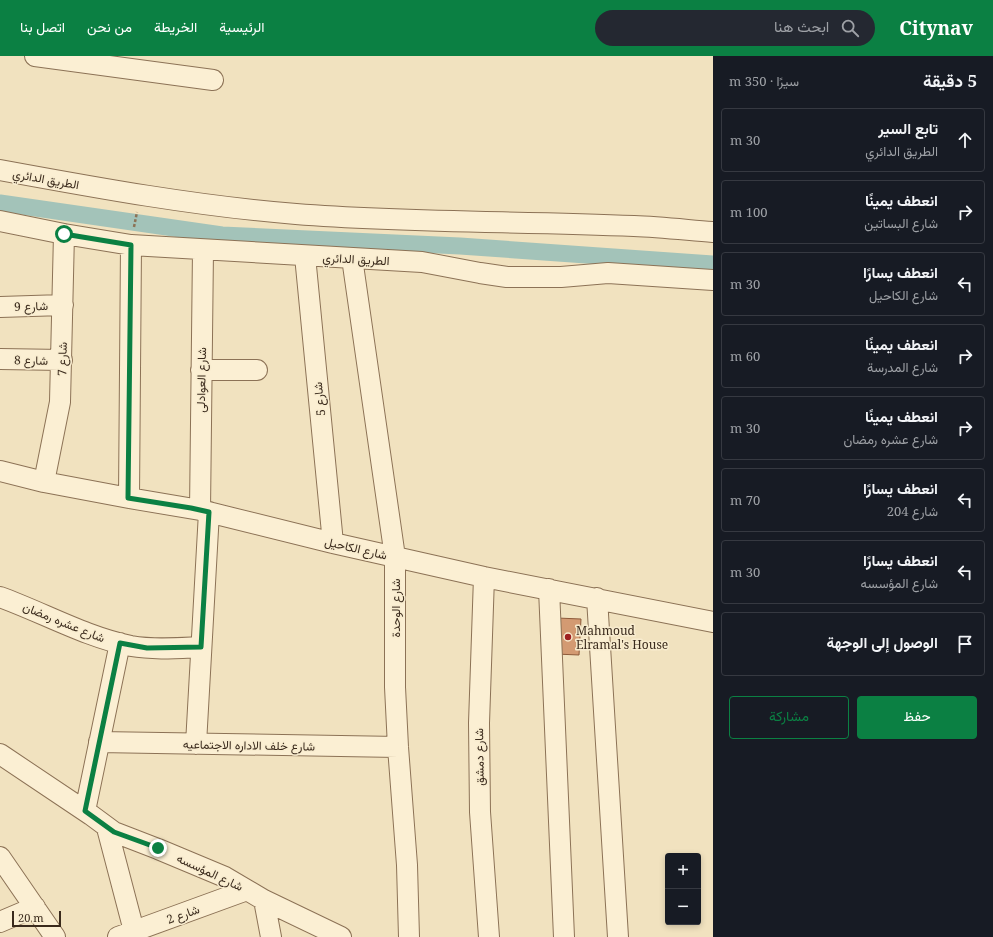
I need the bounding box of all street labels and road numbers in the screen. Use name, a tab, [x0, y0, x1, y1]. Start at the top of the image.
street label: الطريق الدائري	[11, 165, 81, 195]
street label: الطريق الدائري	[322, 249, 390, 271]
street label: شارع 9	[14, 297, 48, 316]
street label: شارع 7	[53, 342, 72, 376]
street label: شارع العوادلى	[192, 347, 211, 413]
street label: شارع 8	[14, 351, 48, 370]
street label: شارع 5	[309, 381, 330, 417]
street label: شارع الكاحيل	[323, 533, 389, 564]
street label: شارع الوحدة	[387, 579, 405, 637]
street label: شارع عشره رمضان	[20, 598, 108, 647]
street label: شارع دمشق	[470, 728, 489, 786]
street label: شارع خلف الاداره الاجتماعيه	[183, 735, 315, 756]
street label: شارع المؤسسه	[174, 849, 246, 896]
street label: شارع 2	[164, 900, 202, 929]

